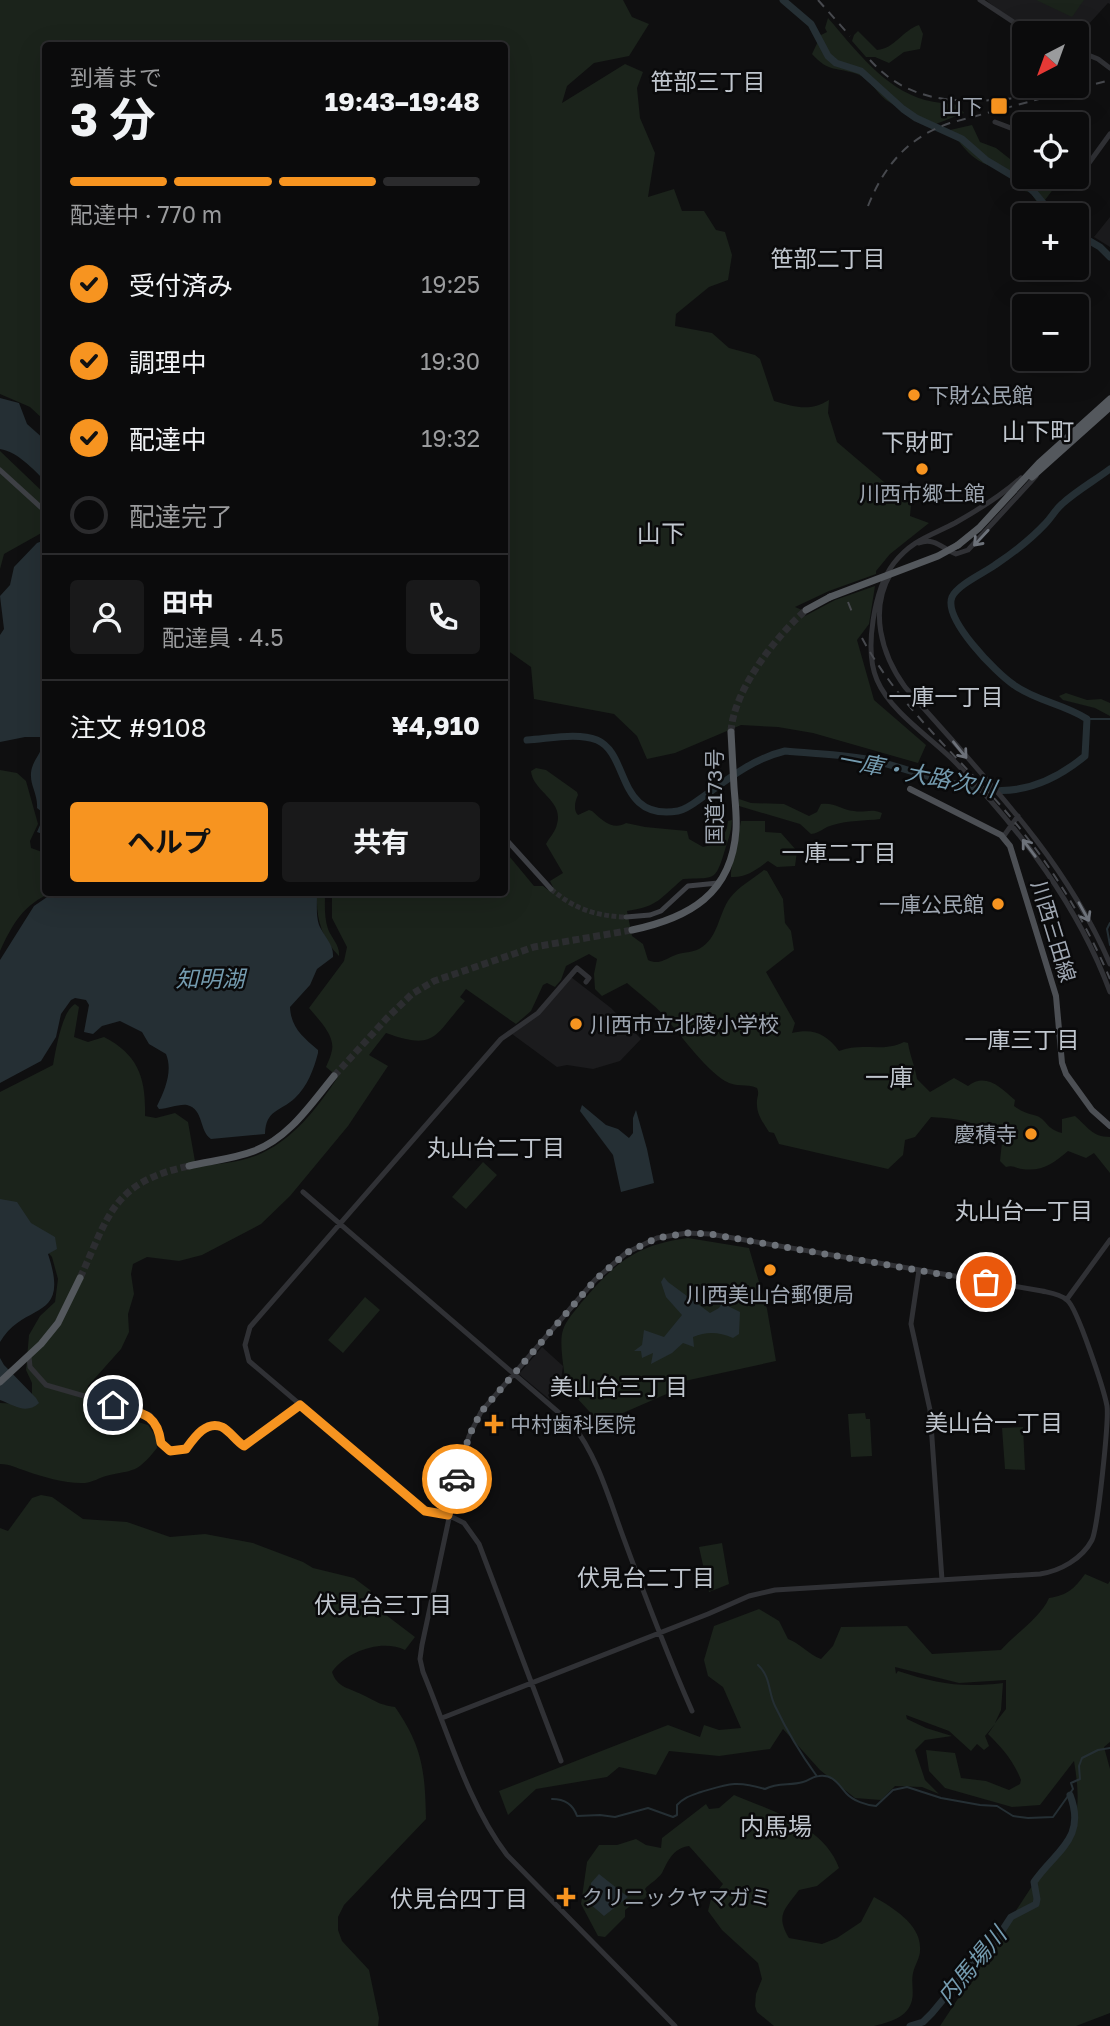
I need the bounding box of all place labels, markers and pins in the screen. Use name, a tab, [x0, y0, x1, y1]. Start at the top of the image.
place label: 山下	[941, 93, 983, 119]
marker: 山下	[989, 96, 1009, 116]
place label: 下財公民館	[928, 382, 1033, 408]
marker: 下財公民館	[906, 387, 922, 403]
marker: 川西市郷土館	[914, 461, 930, 477]
place label: 川西市郷土館	[859, 480, 985, 506]
place label: 一庫公民館	[879, 891, 984, 917]
marker: 一庫公民館	[990, 896, 1006, 912]
place label: 川西市立北陵小学校	[590, 1011, 779, 1037]
marker: 川西市立北陵小学校	[568, 1016, 584, 1032]
place label: 慶積寺	[954, 1121, 1017, 1147]
marker: 慶積寺	[1023, 1126, 1039, 1142]
pin	[956, 1252, 1016, 1312]
marker: 川西美山台郵便局	[762, 1262, 778, 1278]
place label: 川西美山台郵便局	[686, 1281, 854, 1307]
pin	[83, 1375, 143, 1435]
place label: 中村歯科医院	[510, 1411, 636, 1437]
marker: 中村歯科医院	[484, 1414, 504, 1434]
place label: クリニックヤマガミ	[582, 1884, 771, 1910]
marker: クリニックヤマガミ	[556, 1887, 576, 1907]

